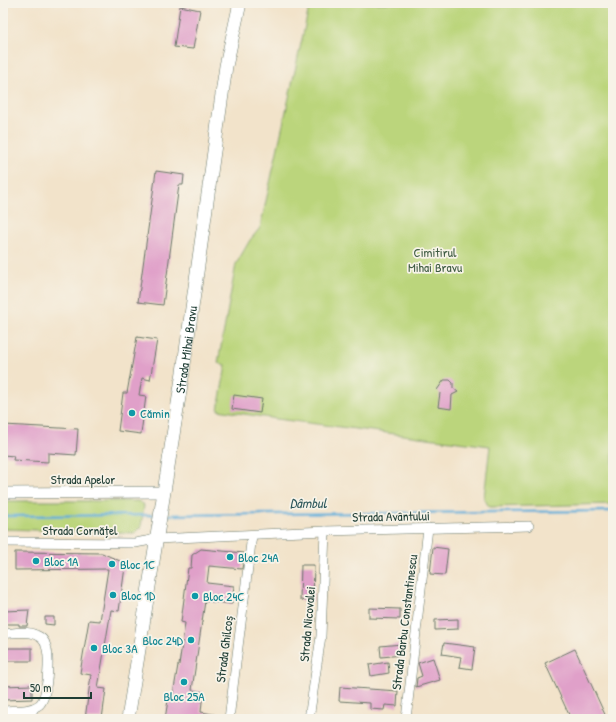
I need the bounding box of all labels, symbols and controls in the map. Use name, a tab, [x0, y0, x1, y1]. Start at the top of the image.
park label: Cimitirul Mihai Bravu	[408, 243, 462, 276]
street label: Strada Mihai Bravu	[171, 305, 201, 395]
place label: Cămin	[140, 404, 170, 422]
marker: Cămin	[127, 408, 137, 418]
street label: Strada Apelor	[51, 470, 115, 488]
water label: Dâmbul	[290, 493, 328, 512]
street label: Strada Avântului	[352, 506, 430, 526]
street label: Strada Cornățel	[42, 521, 118, 539]
place label: Bloc 24A	[238, 548, 279, 566]
place label: Bloc 1A	[44, 552, 79, 570]
marker: Bloc 24A	[225, 552, 235, 562]
street label: Strada Barbu Constantinescu	[387, 553, 421, 691]
place label: Bloc 1C	[120, 555, 155, 573]
marker: Bloc 1A	[31, 556, 41, 566]
marker: Bloc 1C	[107, 559, 117, 569]
place label: Bloc 1D	[121, 586, 156, 604]
street label: Strada Nicovalei	[295, 586, 319, 662]
place label: Bloc 24C	[203, 587, 244, 605]
marker: Bloc 1D	[108, 590, 118, 600]
marker: Bloc 24C	[190, 591, 200, 601]
street label: Strada Ghilcoș	[211, 615, 237, 683]
place label: Bloc 24D	[143, 631, 184, 649]
marker: Bloc 24D	[186, 635, 196, 645]
place label: Bloc 3A	[102, 639, 138, 657]
marker: Bloc 3A	[89, 643, 99, 653]
scale bar	[24, 674, 91, 700]
marker: Bloc 25A	[179, 677, 189, 687]
text: 50 m	[30, 679, 51, 696]
place label: Bloc 25A	[163, 687, 205, 705]

